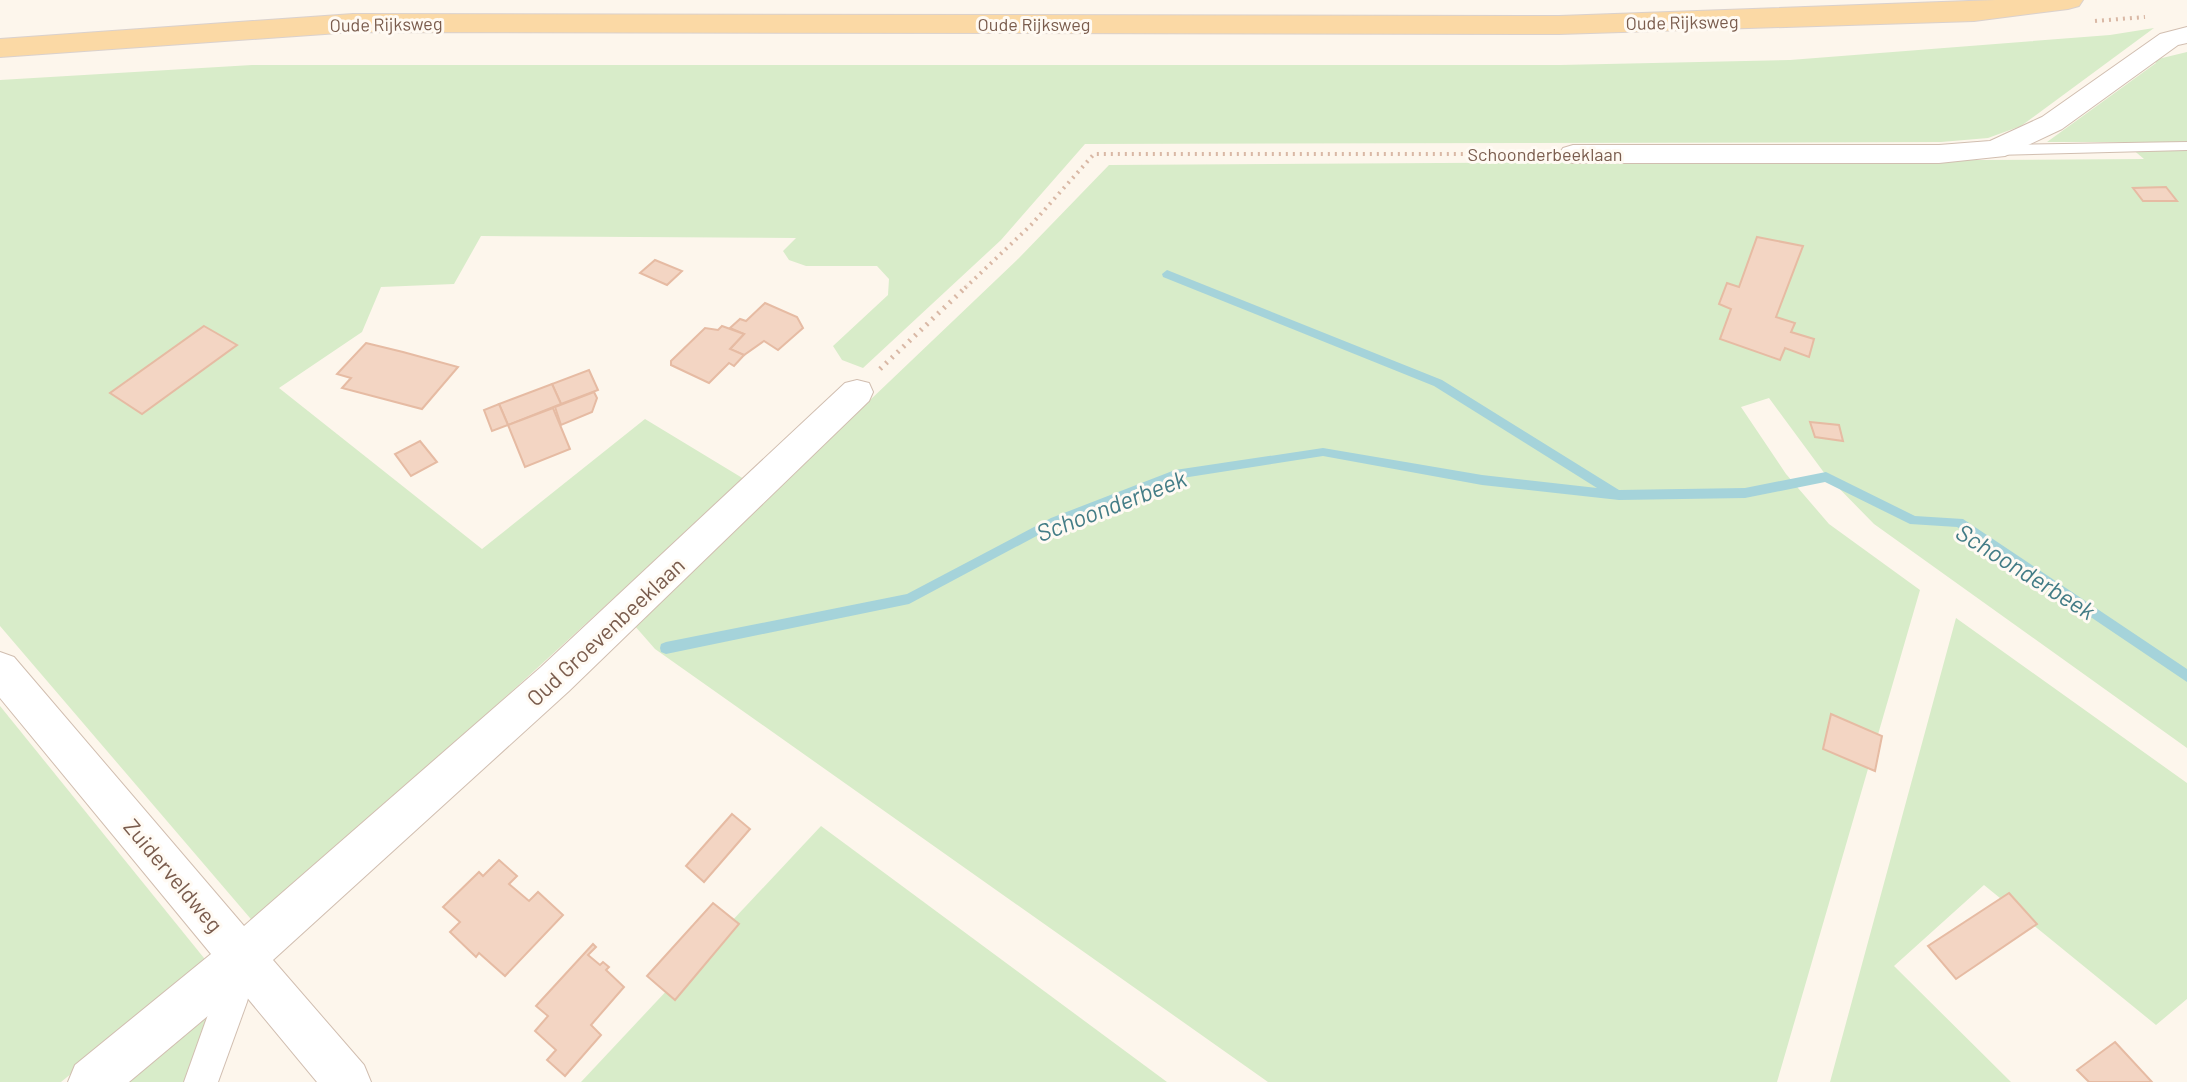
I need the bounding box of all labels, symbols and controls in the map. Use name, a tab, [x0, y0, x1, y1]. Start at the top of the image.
street label: Oude Rijksweg	[1625, 10, 1739, 34]
street label: Oude Rijksweg	[329, 12, 443, 36]
street label: Oude Rijksweg	[978, 13, 1090, 35]
street label: Schoonderbeeklaan	[1468, 143, 1622, 165]
water label: Schoonderbeek	[1032, 463, 1190, 547]
water label: Schoonderbeek	[1951, 517, 2101, 625]
street label: Oud Groevenbeeklaan	[521, 551, 689, 711]
street label: Zuiderveldweg	[119, 813, 229, 937]

